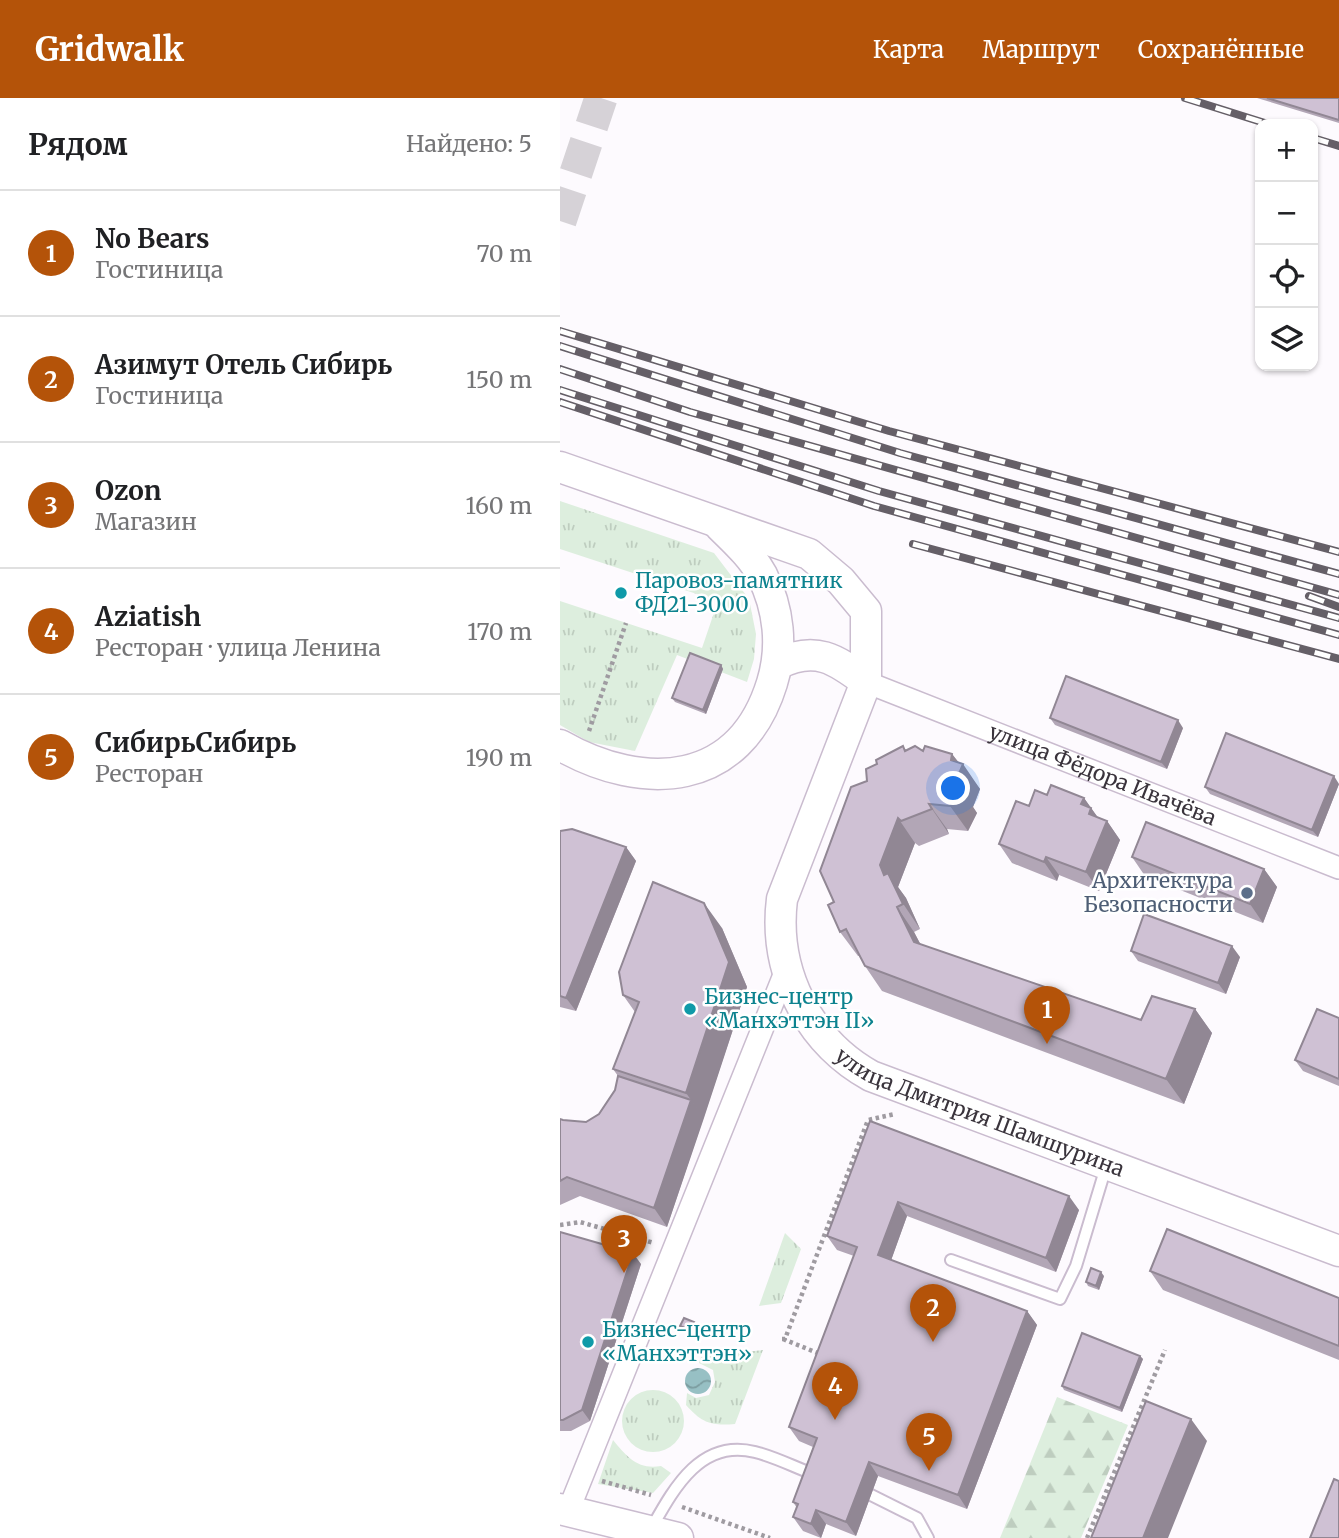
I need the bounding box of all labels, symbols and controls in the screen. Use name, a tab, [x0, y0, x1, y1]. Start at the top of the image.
text: Gridwalk	[35, 29, 184, 70]
text: Карта	[873, 34, 944, 65]
text: Маршрут	[982, 34, 1100, 65]
text: Сохранённые	[1138, 34, 1304, 65]
map controls	[1255, 119, 1318, 371]
button: +	[1255, 119, 1318, 182]
text: Рядом	[28, 125, 128, 163]
text: Найдено: 5	[406, 129, 532, 158]
button: −	[1255, 182, 1318, 245]
text: No Bears	[95, 222, 209, 255]
text: 1	[46, 239, 56, 268]
text: 70 m	[476, 239, 532, 268]
button: locate	[1255, 245, 1318, 308]
text: Гостиница	[95, 255, 223, 284]
button: layers	[1255, 308, 1318, 371]
text: Азимут Отель Сибирь	[95, 348, 392, 381]
text: 2	[44, 365, 58, 394]
text: 150 m	[466, 365, 532, 394]
text: Гостиница	[95, 381, 223, 410]
text: Ozon	[95, 474, 161, 507]
text: 3	[44, 491, 58, 520]
text: 160 m	[466, 491, 532, 520]
text: Магазин	[95, 507, 197, 536]
place label: Паровоз-памятник ФД21-3000	[635, 567, 843, 618]
marker: Паровоз-памятник ФД21-3000	[613, 585, 629, 601]
text: Aziatish	[95, 600, 201, 633]
text: 4	[44, 617, 58, 646]
text: 170 m	[467, 617, 532, 646]
text: Ресторан · улица Ленина	[95, 633, 381, 662]
street label: улица Фёдора Ивачёва	[985, 718, 1220, 831]
text: СибирьСибирь	[95, 726, 296, 759]
text: 5	[44, 743, 58, 772]
text: 190 m	[466, 743, 532, 772]
text: Ресторан	[95, 759, 203, 788]
your location	[936, 771, 970, 805]
place label: Архитектура Безопасности	[1084, 867, 1233, 918]
marker: Архитектура Безопасности	[1239, 885, 1255, 901]
place label: Бизнес-центр «Манхэттэн II»	[704, 983, 874, 1034]
pin: 1	[1024, 986, 1070, 1044]
marker: Бизнес-центр «Манхэттэн II»	[682, 1001, 698, 1017]
street label: улица Дмитрия Шамшурина	[830, 1042, 1128, 1183]
pin: 3	[601, 1215, 647, 1273]
pin: 2	[910, 1284, 956, 1342]
place label: Бизнес-центр «Манхэттэн»	[602, 1316, 752, 1367]
marker: Бизнес-центр «Манхэттэн»	[580, 1334, 596, 1350]
pin: 4	[812, 1362, 858, 1420]
pin: 5	[906, 1413, 952, 1471]

